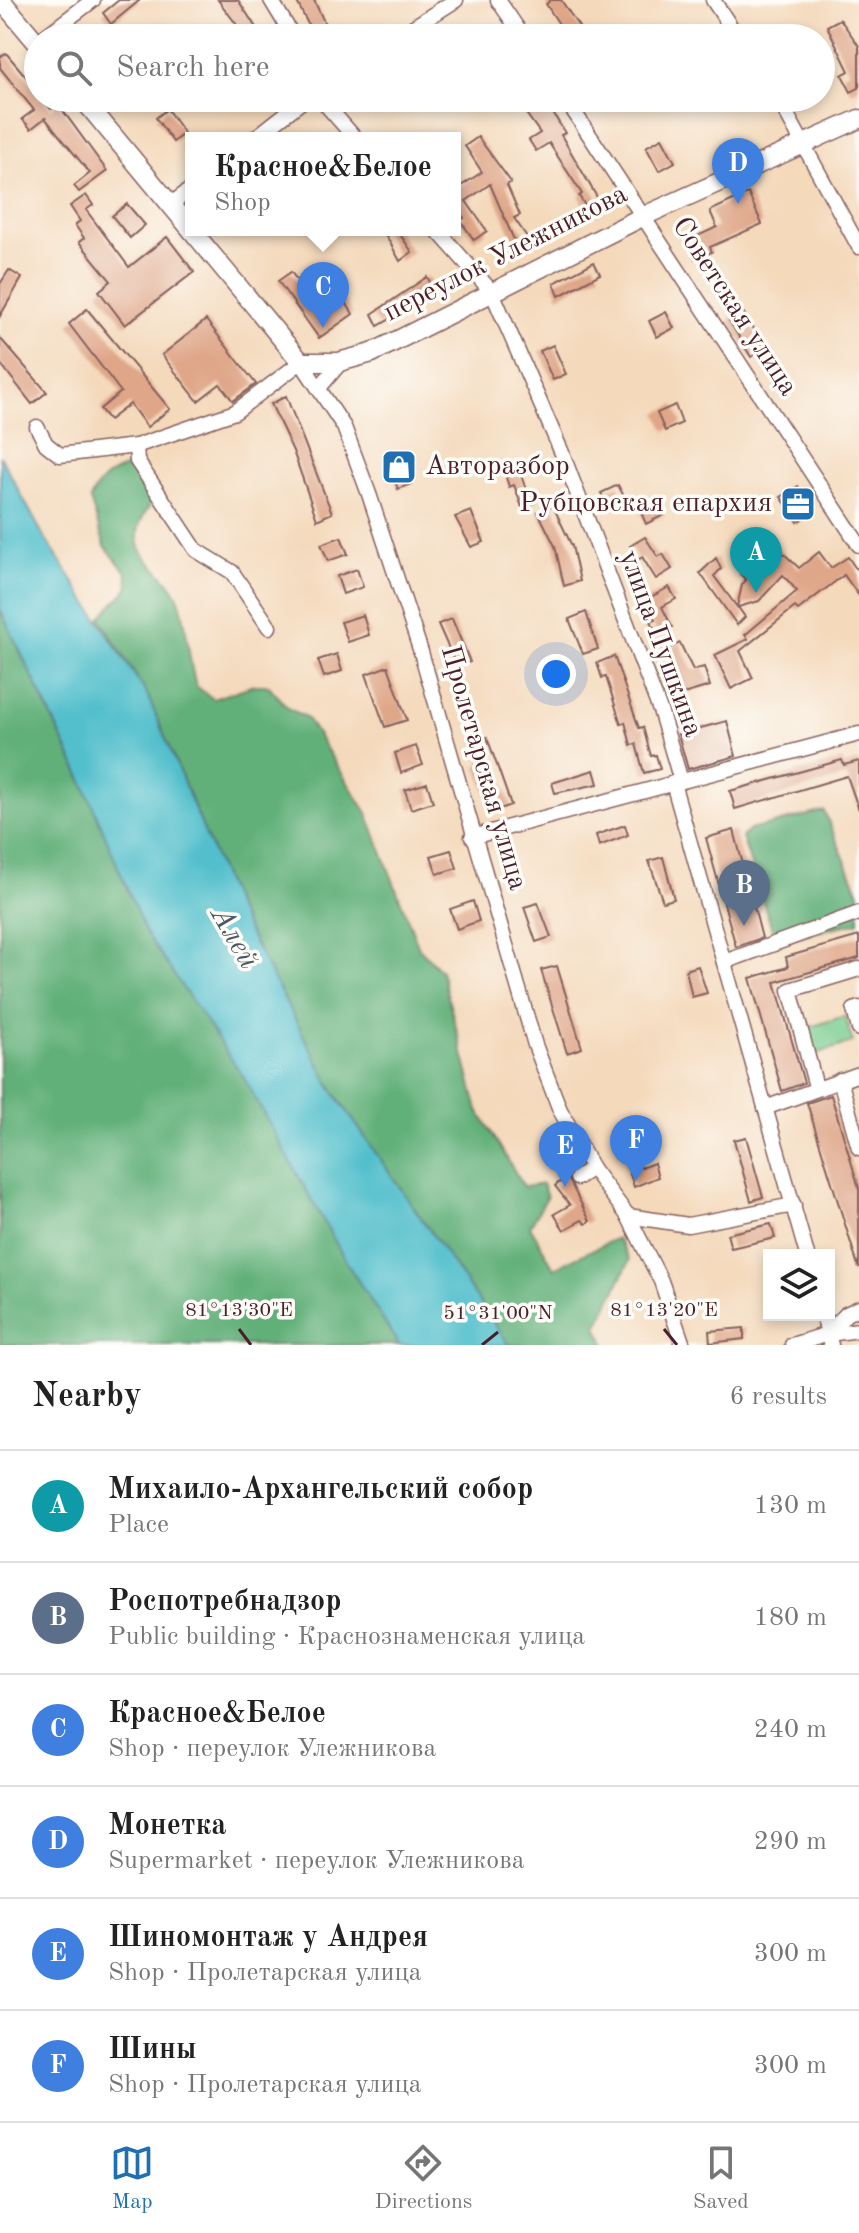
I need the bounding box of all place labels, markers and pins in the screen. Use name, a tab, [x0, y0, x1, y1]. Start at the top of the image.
pin: D	[712, 138, 764, 204]
pin: C	[297, 262, 349, 328]
shop icon: Авторазбор	[380, 448, 418, 486]
place label: Авторазбор	[425, 453, 570, 481]
office icon: Рубцовская епархия	[779, 485, 817, 523]
place label: Рубцовская епархия	[519, 490, 772, 518]
pin: A	[730, 527, 782, 593]
pin: B	[718, 860, 770, 926]
pin: F	[610, 1115, 662, 1181]
pin: E	[539, 1121, 591, 1187]

